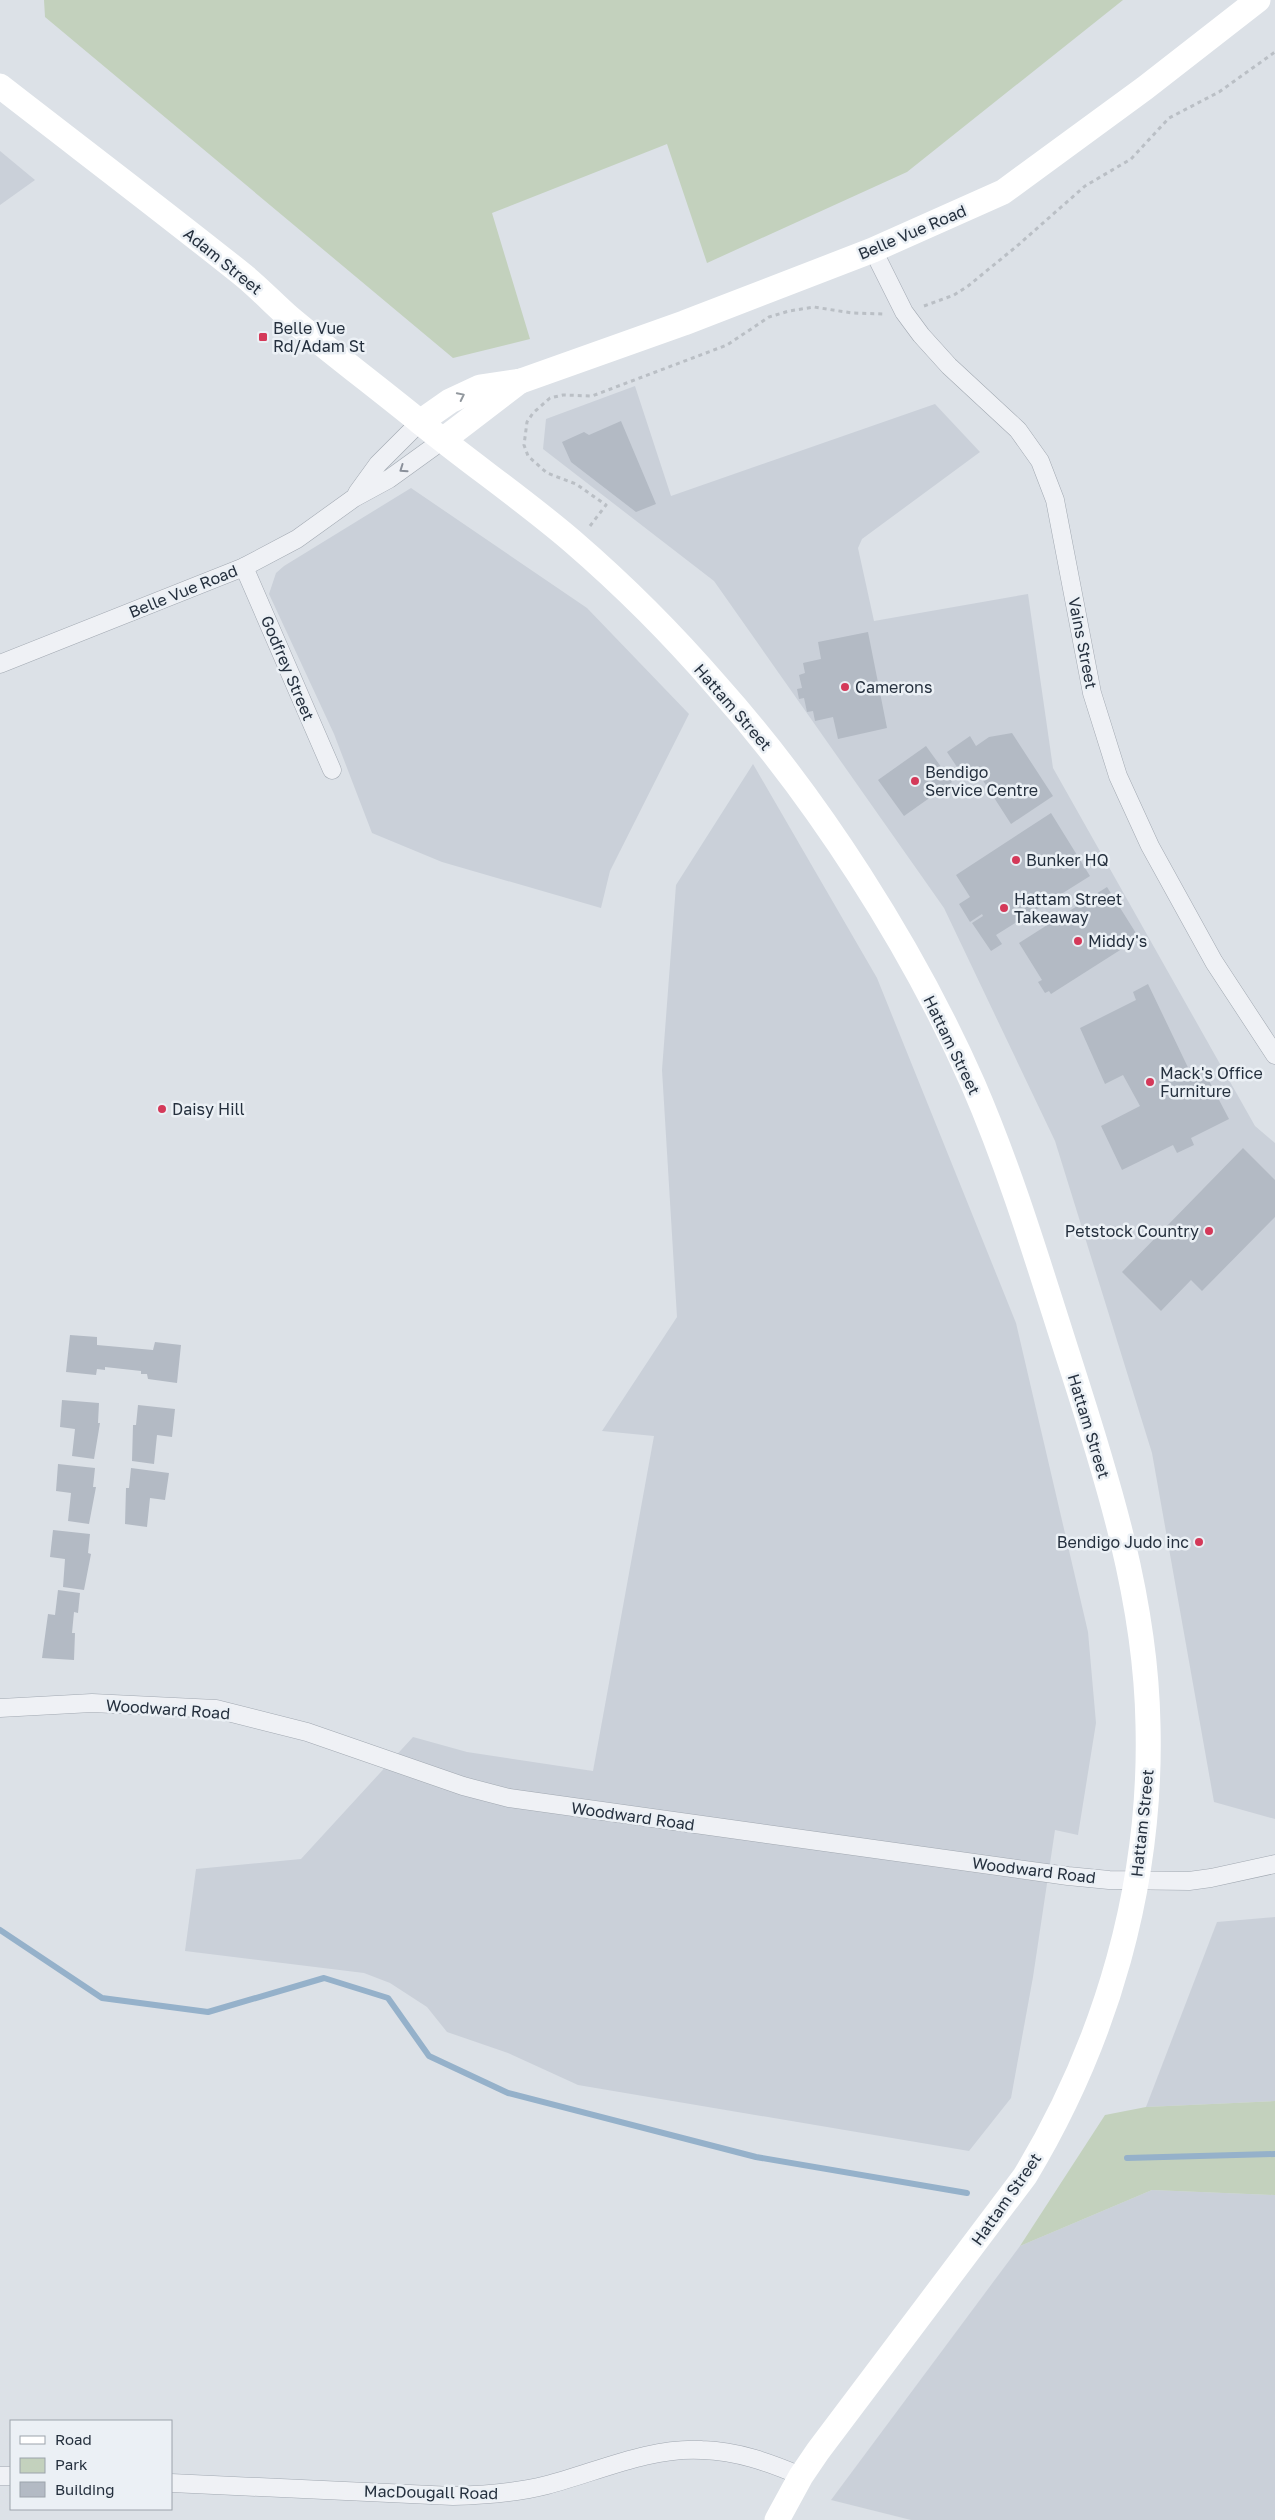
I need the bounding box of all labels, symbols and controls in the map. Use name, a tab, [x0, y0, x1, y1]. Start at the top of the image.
street label: Belle Vue Road	[855, 200, 969, 264]
street label: Adam Street	[180, 223, 266, 299]
place label: Belle Vue Rd/Adam St	[273, 318, 365, 356]
marker: Belle Vue Rd/Adam St	[257, 331, 269, 343]
one-way arrow	[456, 392, 465, 402]
one-way arrow	[399, 463, 409, 472]
street label: Belle Vue Road	[126, 560, 240, 622]
street label: Vains Street	[1064, 596, 1102, 690]
street label: Godfrey Street	[257, 613, 319, 723]
street label: Hattam Street	[690, 660, 776, 754]
place label: Camerons	[855, 677, 932, 697]
marker: Camerons	[839, 681, 851, 693]
place label: Bendigo Service Centre	[925, 762, 1038, 800]
marker: Bendigo Service Centre	[909, 775, 921, 787]
place label: Bunker HQ	[1026, 850, 1108, 870]
marker: Bunker HQ	[1010, 854, 1022, 866]
place label: Hattam Street Takeaway	[1014, 889, 1122, 927]
marker: Hattam Street Takeaway	[998, 902, 1010, 914]
place label: Middy's	[1088, 931, 1147, 951]
marker: Middy's	[1072, 935, 1084, 947]
street label: Hattam Street	[919, 992, 985, 1098]
place label: Mack's Office Furniture	[1160, 1063, 1263, 1101]
marker: Mack's Office Furniture	[1144, 1076, 1156, 1088]
place label: Daisy Hill	[172, 1099, 245, 1119]
marker: Daisy Hill	[156, 1103, 168, 1115]
place label: Petstock Country	[1065, 1221, 1199, 1241]
marker: Petstock Country	[1203, 1225, 1215, 1237]
street label: Hattam Street	[1064, 1371, 1114, 1481]
place label: Bendigo Judo inc	[1057, 1532, 1189, 1552]
marker: Bendigo Judo inc	[1193, 1536, 1205, 1548]
street label: Woodward Road	[105, 1695, 231, 1723]
street label: Hattam Street	[1126, 1768, 1158, 1878]
street label: Woodward Road	[570, 1797, 696, 1835]
street label: Woodward Road	[971, 1852, 1097, 1888]
street label: Hattam Street	[967, 2149, 1045, 2249]
legend	[10, 2420, 172, 2510]
text: Road	[55, 2430, 92, 2448]
text: Park	[55, 2455, 88, 2473]
text: Building	[55, 2480, 115, 2498]
street label: MacDougall Road	[364, 2481, 498, 2503]

